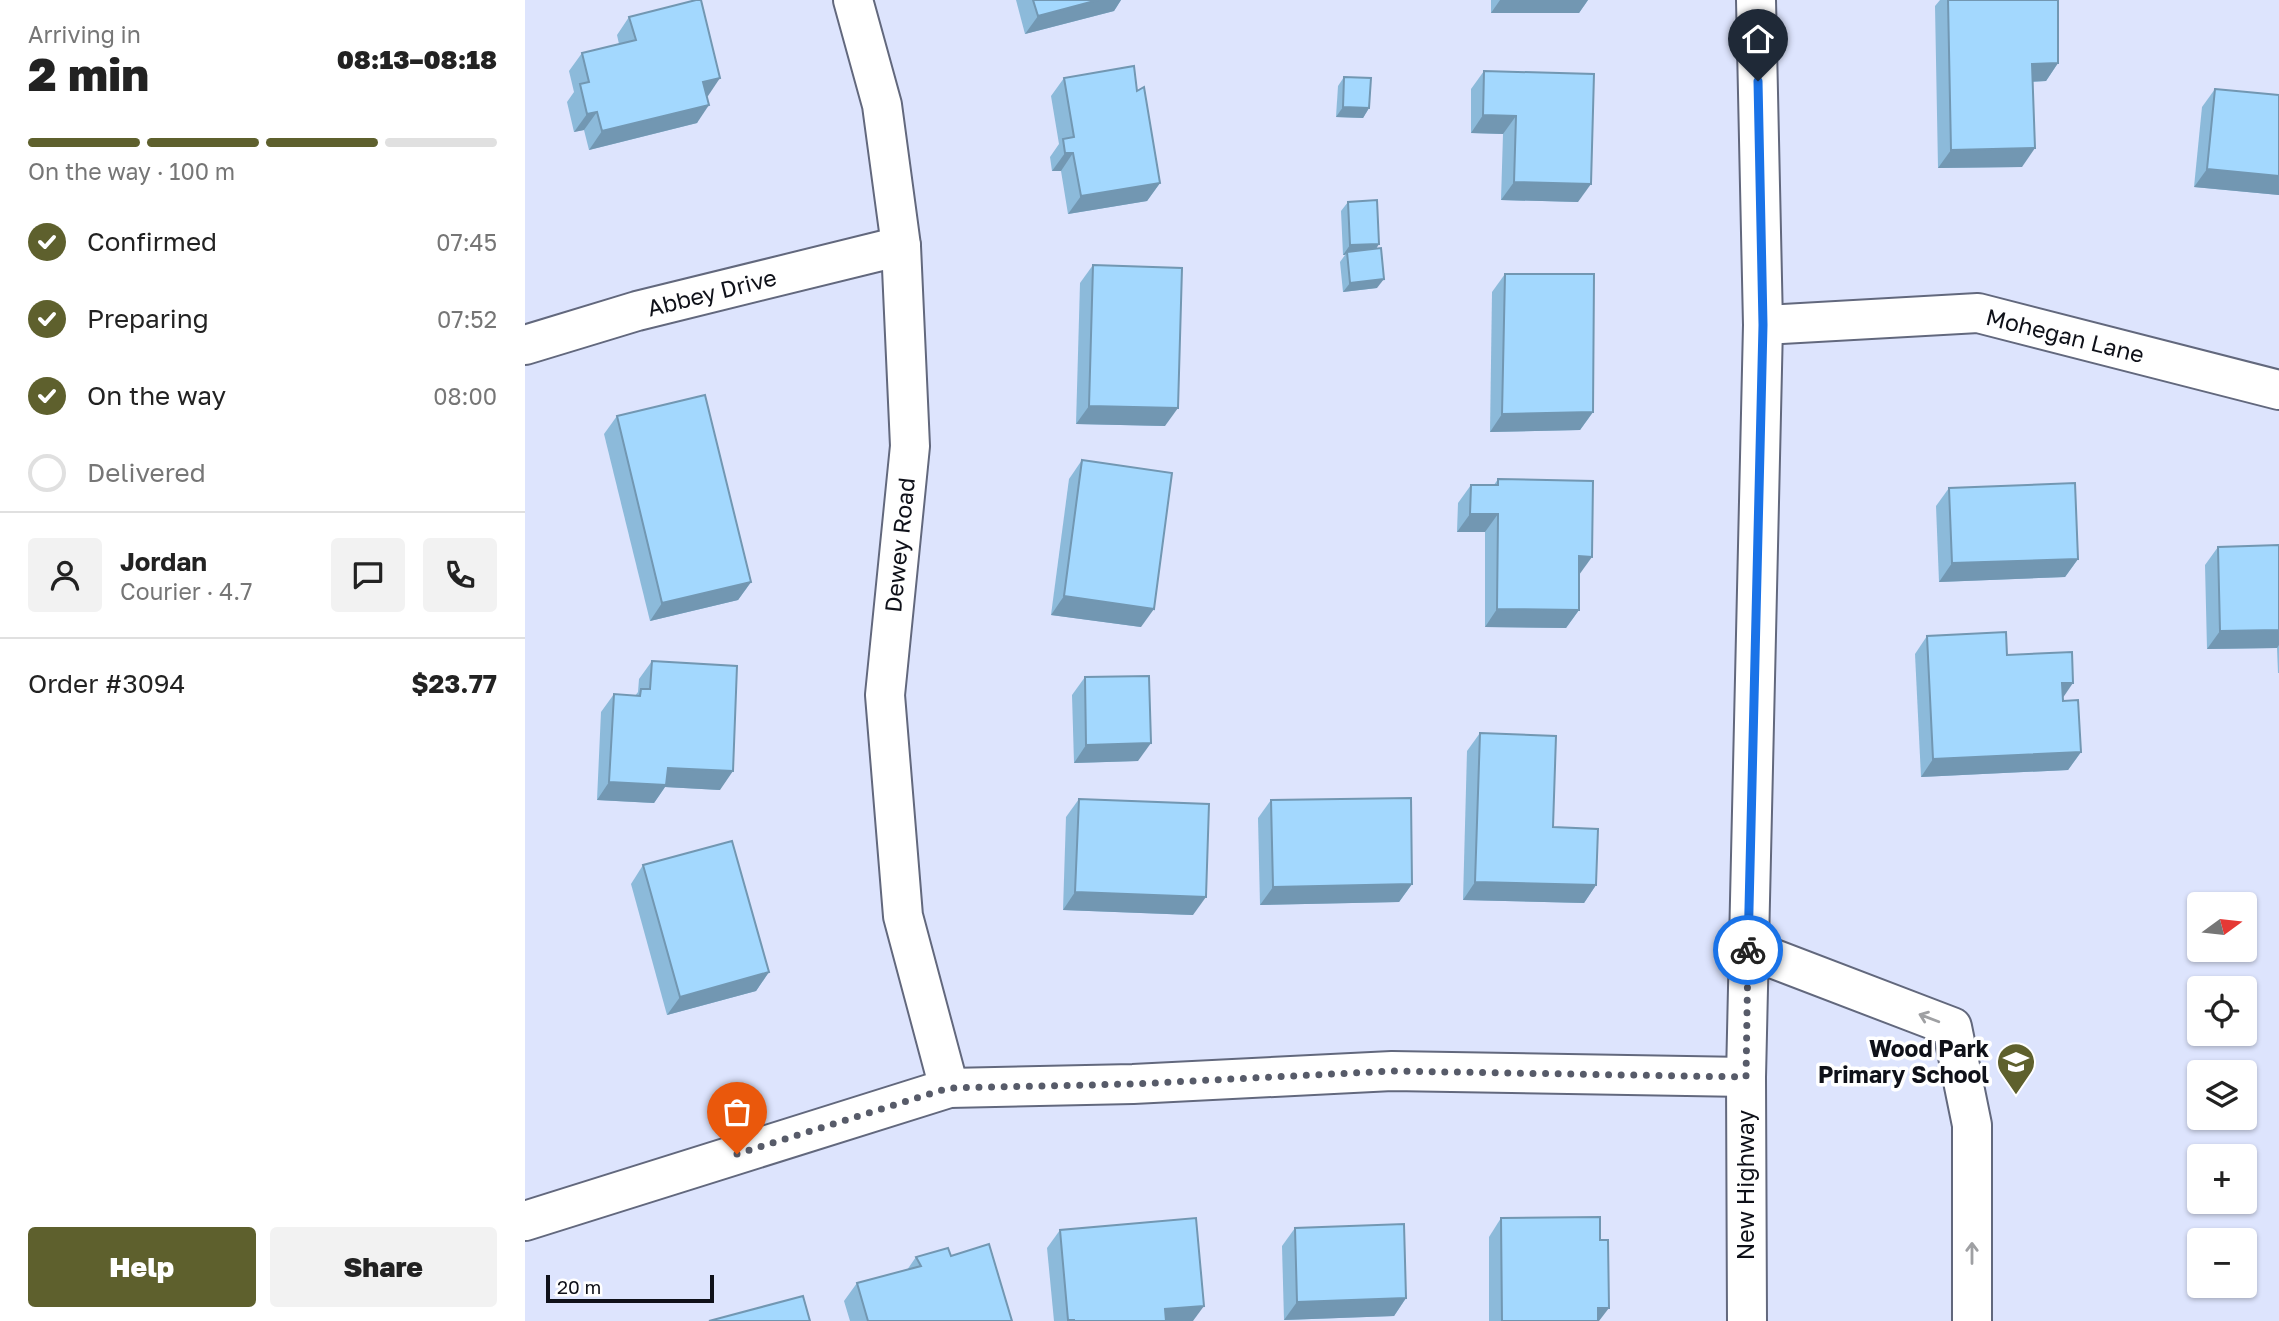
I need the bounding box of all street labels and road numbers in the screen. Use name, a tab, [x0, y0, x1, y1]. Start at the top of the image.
street label: Abbey Drive	[644, 262, 779, 322]
street label: Mohegan Lane	[1983, 302, 2147, 368]
street label: Dewey Road	[878, 476, 920, 614]
street label: New Highway	[1731, 1110, 1759, 1260]

